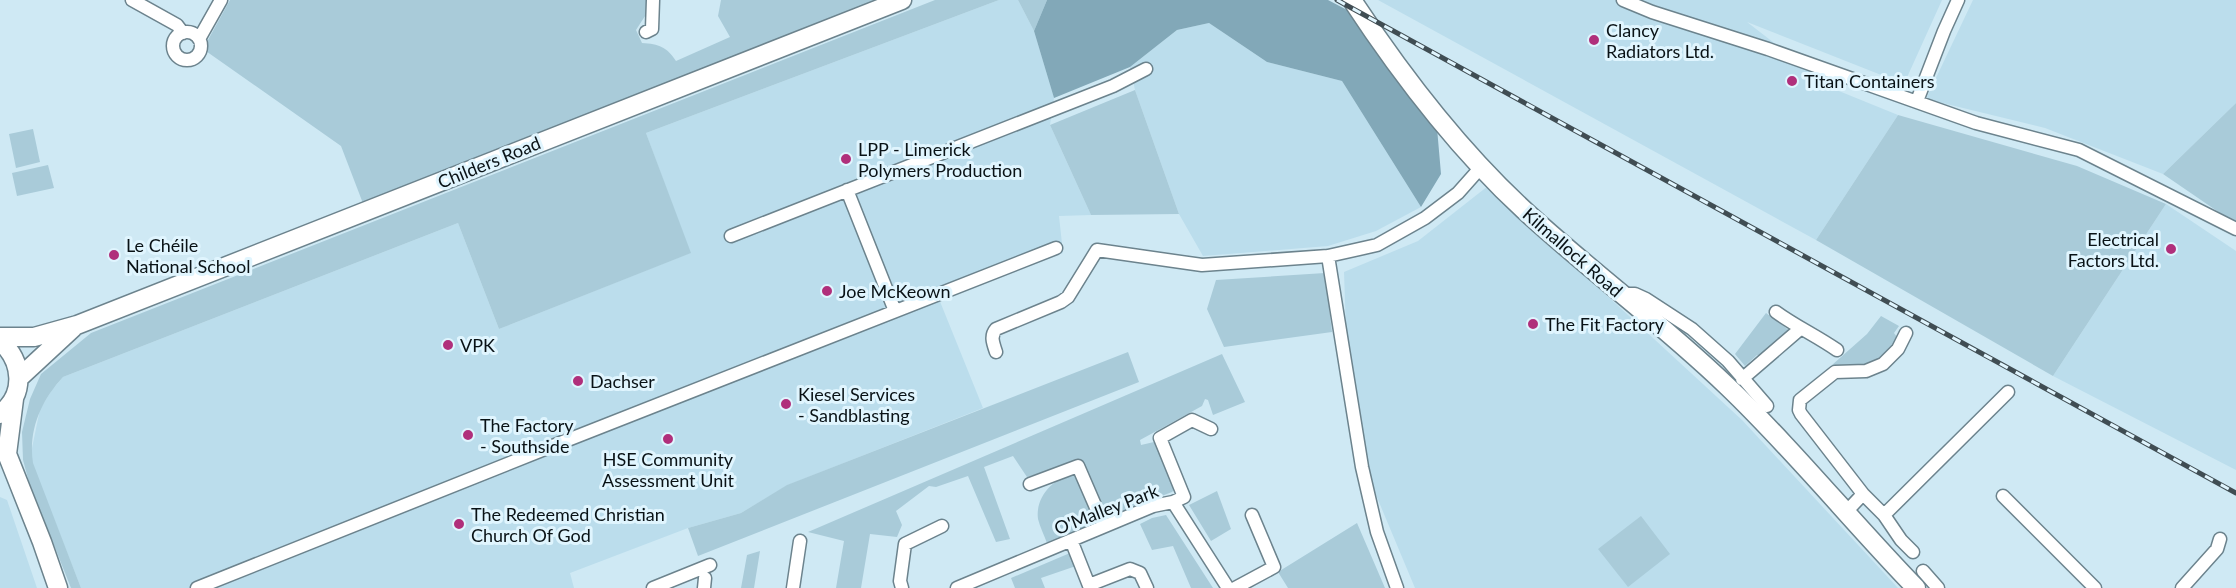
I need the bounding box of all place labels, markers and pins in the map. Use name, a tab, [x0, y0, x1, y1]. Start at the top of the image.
place label: Clancy Radiators Ltd.	[1606, 19, 1714, 62]
marker: Clancy Radiators Ltd.	[1587, 33, 1601, 47]
place label: Titan Containers	[1804, 70, 1935, 92]
marker: Titan Containers	[1785, 74, 1799, 88]
place label: LPP - Limerick Polymers Production	[858, 138, 1022, 181]
marker: LPP - Limerick Polymers Production	[839, 152, 853, 166]
place label: Electrical Factors Ltd.	[2068, 228, 2159, 271]
place label: Le Chéile National School	[126, 234, 250, 277]
marker: Electrical Factors Ltd.	[2164, 242, 2178, 256]
marker: Le Chéile National School	[107, 248, 121, 262]
place label: Joe McKeown	[839, 280, 951, 302]
marker: Joe McKeown	[820, 284, 834, 298]
place label: The Fit Factory	[1545, 313, 1665, 335]
marker: The Fit Factory	[1526, 317, 1540, 331]
place label: VPK	[460, 334, 495, 356]
marker: VPK	[441, 338, 455, 352]
place label: Dachser	[590, 370, 655, 392]
marker: Dachser	[571, 374, 585, 388]
place label: Kiesel Services - Sandblasting	[798, 383, 915, 426]
marker: Kiesel Services - Sandblasting	[779, 397, 793, 411]
place label: The Factory - Southside	[480, 414, 574, 457]
marker: The Factory - Southside	[461, 428, 475, 442]
marker: HSE Community Assessment Unit	[661, 432, 675, 446]
place label: HSE Community Assessment Unit	[602, 448, 735, 491]
place label: The Redeemed Christian Church Of God	[471, 503, 665, 546]
marker: The Redeemed Christian Church Of God	[452, 517, 466, 531]

